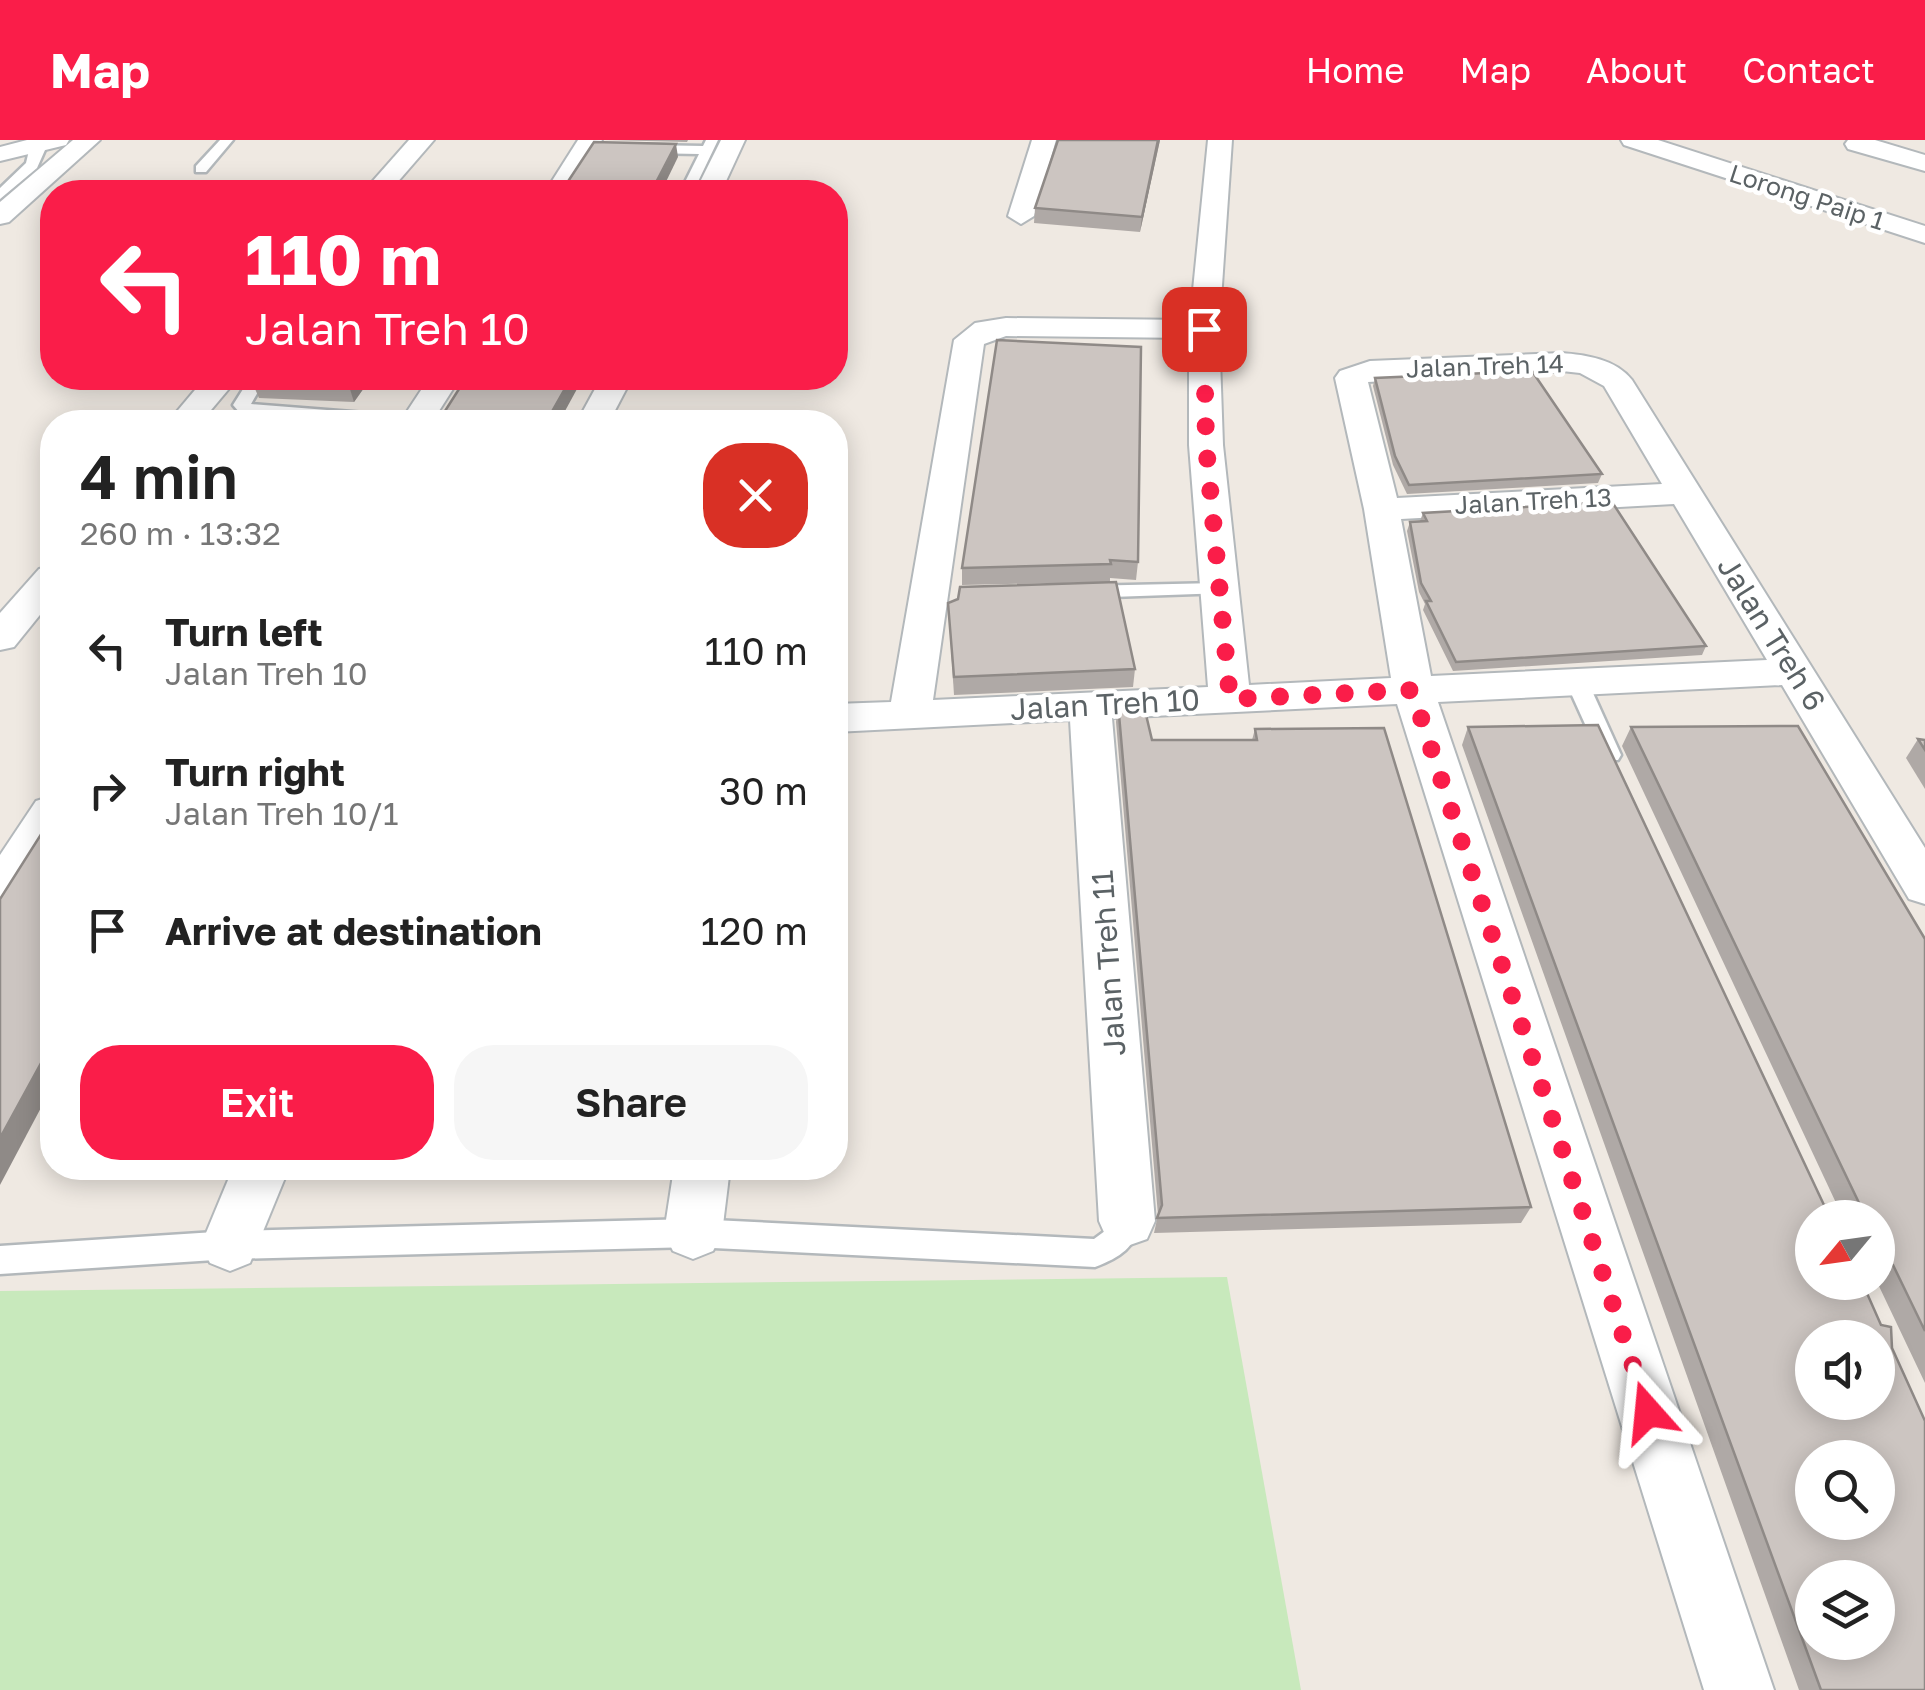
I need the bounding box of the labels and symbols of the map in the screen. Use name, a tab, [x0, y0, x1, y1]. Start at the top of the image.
street label: Lorong Paip 1	[1726, 157, 1889, 236]
pin	[1162, 287, 1247, 372]
street label: Jalan Treh 14	[1405, 347, 1564, 384]
street label: Jalan Treh 13	[1454, 481, 1612, 520]
street label: Jalan Treh 6	[1710, 550, 1833, 717]
street label: Jalan Treh 10	[1009, 681, 1201, 727]
street label: Jalan Treh 11	[1084, 869, 1132, 1057]
north arrow	[1795, 1200, 1895, 1300]
position arrow	[1596, 1360, 1700, 1464]

